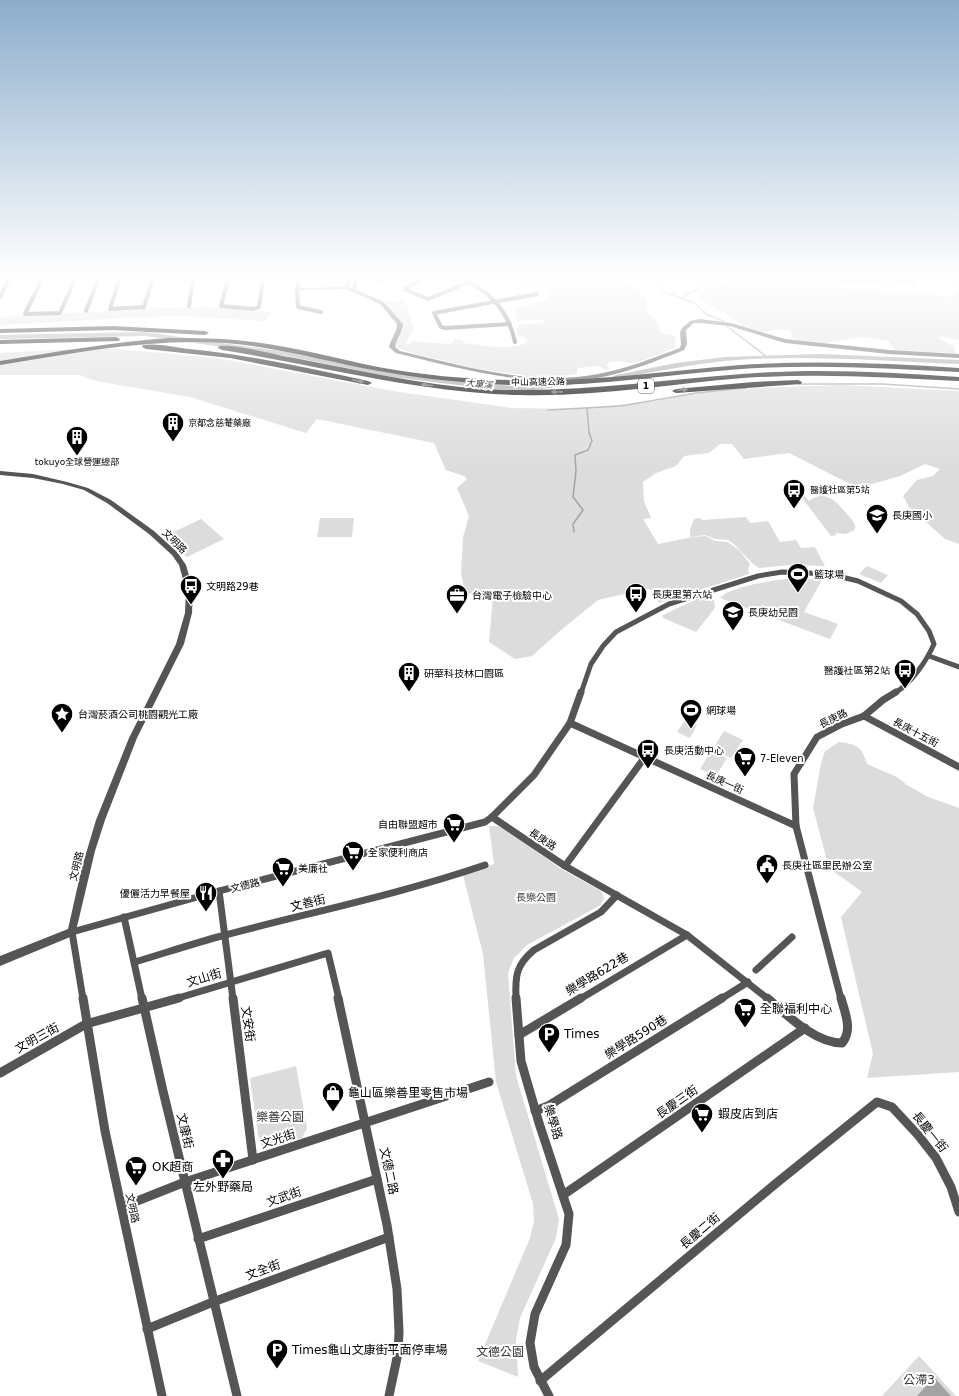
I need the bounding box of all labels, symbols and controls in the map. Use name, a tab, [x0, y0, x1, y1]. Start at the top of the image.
street label: 中山高速公路	[511, 376, 565, 387]
one-way arrow	[352, 378, 364, 384]
water label: 大窠溪	[465, 378, 495, 391]
road number: 1	[638, 379, 654, 393]
one-way arrow	[421, 382, 433, 388]
one-way arrow	[676, 387, 688, 393]
one-way arrow	[551, 389, 563, 396]
building icon: 京都念慈菴藥廠	[160, 410, 186, 443]
place label: 京都念慈菴藥廠	[188, 418, 251, 428]
building icon: tokuyo全球營運總部	[64, 424, 90, 457]
place label: tokuyo全球營運總部	[35, 457, 119, 467]
bus stop icon: 醫護社區第5站	[781, 477, 807, 510]
place label: 醫護社區第5站	[810, 484, 870, 495]
school or university icon: 長庚國小	[864, 502, 890, 535]
place label: 長庚國小	[892, 510, 932, 521]
street label: 文明路	[160, 527, 189, 556]
sports icon: 籃球場	[785, 561, 811, 594]
place label: 籃球場	[814, 569, 844, 580]
bus stop icon: 文明路29巷	[178, 573, 204, 606]
place label: 文明路29巷	[206, 581, 259, 592]
bus stop icon: 長庚里第六站	[623, 581, 649, 614]
office icon: 台灣電子檢驗中心	[444, 582, 470, 615]
place label: 長庚里第六站	[652, 589, 712, 600]
place label: 台灣電子檢驗中心	[472, 590, 552, 601]
school or university icon: 長庚幼兒園	[720, 599, 746, 632]
place label: 長庚幼兒園	[748, 607, 798, 618]
bus stop icon: 醫護社區第2站	[892, 657, 918, 690]
building icon: 研華科技林口園區	[396, 660, 422, 693]
place label: 醫護社區第2站	[824, 665, 890, 676]
place label: 研華科技林口園區	[424, 668, 504, 679]
sports icon: 網球場	[678, 697, 704, 730]
place icon: 台灣菸酒公司桃園觀光工廠	[49, 701, 75, 734]
place label: 網球場	[706, 705, 736, 716]
street label: 長庚路	[817, 707, 849, 730]
place label: 台灣菸酒公司桃園觀光工廠	[78, 709, 198, 720]
street label: 長庚十五街	[891, 716, 940, 749]
bus stop icon: 長庚活動中心	[635, 737, 661, 770]
place label: 長庚活動中心	[664, 745, 724, 756]
supermarket icon: 7-Eleven	[732, 745, 758, 778]
place label: 7-Eleven	[760, 753, 804, 764]
street label: 長庚一街	[704, 769, 745, 796]
supermarket icon: 自由聯盟超市	[441, 811, 467, 844]
place label: 自由聯盟超市	[378, 819, 438, 830]
street label: 長庚路	[527, 826, 558, 852]
supermarket icon: 全家便利商店	[340, 839, 366, 872]
place label: 全家便利商店	[368, 847, 428, 858]
street label: 文明路	[68, 850, 85, 882]
public building icon: 長庚社區里民辦公室	[754, 852, 780, 885]
supermarket icon: 美廉社	[270, 855, 296, 888]
place label: 長庚社區里民辦公室	[782, 860, 872, 871]
place label: 美廉社	[298, 863, 328, 874]
street label: 文德路	[229, 877, 261, 894]
restaurant icon: 優儷活力早餐屋	[193, 880, 219, 913]
place label: 優儷活力早餐屋	[120, 888, 190, 899]
street label: 文善街	[289, 892, 327, 914]
park label: 長樂公園	[516, 892, 556, 903]
street label: 樂學路622巷	[563, 950, 631, 998]
street label: 文山街	[185, 966, 223, 990]
supermarket icon: 全聯福利中心	[732, 996, 758, 1029]
place label: 全聯福利中心	[760, 1002, 832, 1016]
street label: 文安街	[239, 1005, 257, 1043]
street label: 樂學路590巷	[602, 1012, 670, 1062]
street label: 文明三街	[13, 1020, 61, 1056]
parking icon: Times	[536, 1021, 562, 1054]
place label: Times	[563, 1027, 600, 1041]
shop icon: 龜山區樂善里零售市場	[320, 1080, 346, 1113]
street label: 長慶三街	[653, 1082, 701, 1122]
place label: 龜山區樂善里零售市場	[348, 1086, 468, 1100]
supermarket icon: 蝦皮店到店	[689, 1101, 715, 1134]
street label: 樂學路	[541, 1103, 565, 1141]
place label: 蝦皮店到店	[718, 1107, 778, 1121]
street label: 長慶一街	[909, 1109, 951, 1155]
park label: 樂善公園	[256, 1110, 304, 1124]
street label: 文康街	[174, 1112, 196, 1150]
street label: 文光街	[259, 1127, 297, 1151]
street label: 文德二路	[377, 1146, 401, 1196]
pharmacy icon: 左外野藥局	[210, 1147, 236, 1180]
supermarket icon: OK超商	[123, 1154, 149, 1187]
place label: OK超商	[152, 1160, 193, 1174]
place label: 左外野藥局	[193, 1180, 253, 1194]
street label: 文武街	[265, 1185, 303, 1209]
street label: 文明路	[124, 1192, 141, 1224]
street label: 長慶二街	[677, 1210, 723, 1252]
street label: 文全街	[244, 1257, 282, 1283]
parking icon: Times龜山文康街平面停車場	[264, 1337, 290, 1370]
place label: Times龜山文康街平面停車場	[291, 1343, 448, 1357]
park label: 文德公園	[476, 1345, 524, 1359]
park label: 公滯3	[903, 1373, 935, 1387]

